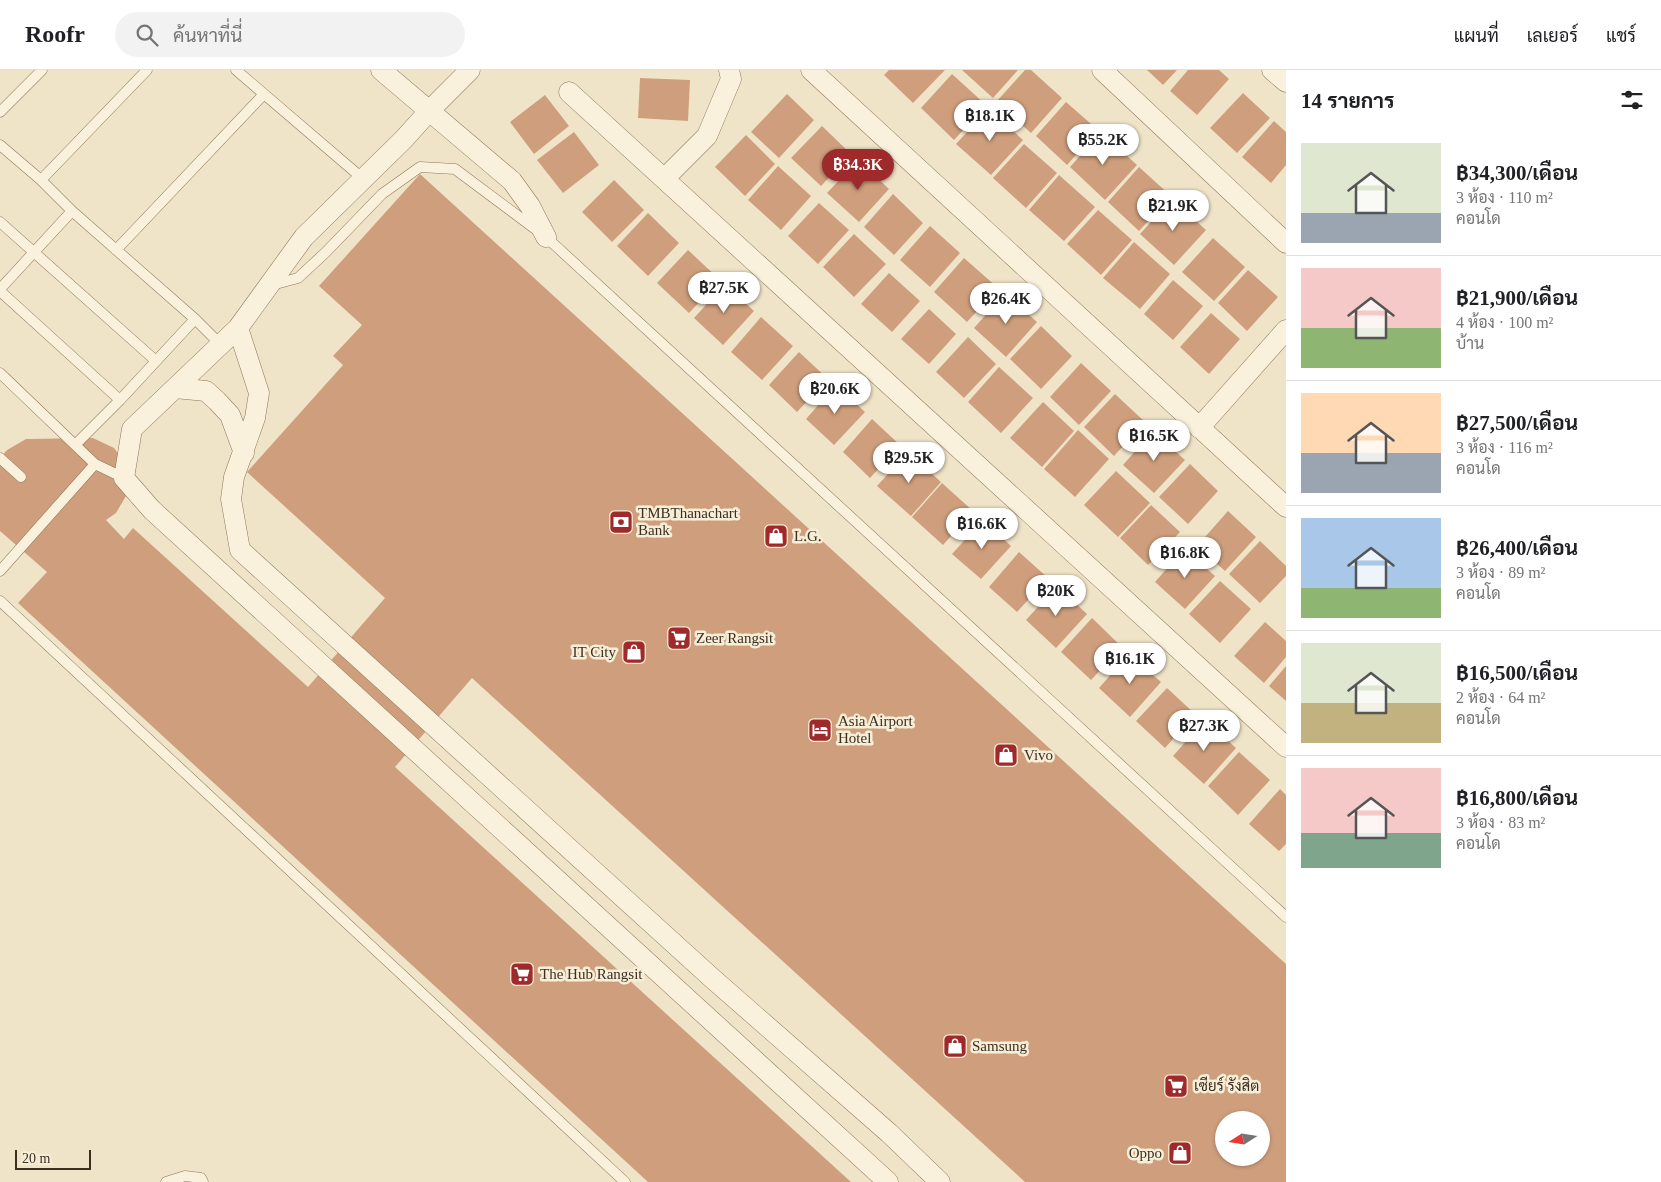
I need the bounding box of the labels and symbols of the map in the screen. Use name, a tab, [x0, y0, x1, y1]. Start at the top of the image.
pin: ฿18.1K	[949, 100, 1031, 142]
pin: ฿55.2K	[1062, 124, 1144, 166]
pin: ฿34.3K	[817, 148, 899, 191]
pin: ฿21.9K	[1132, 190, 1214, 232]
pin: ฿27.5K	[683, 272, 765, 314]
pin: ฿26.4K	[965, 282, 1047, 325]
pin: ฿20.6K	[794, 372, 876, 415]
pin: ฿16.5K	[1113, 420, 1195, 462]
pin: ฿29.5K	[868, 442, 950, 484]
place label: TMBThanachart Bank	[638, 505, 739, 538]
pin: ฿16.6K	[941, 508, 1023, 550]
bank icon: TMBThanachart Bank	[608, 509, 634, 535]
shop icon: L.G.	[763, 523, 789, 549]
place label: L.G.	[794, 528, 822, 544]
pin: ฿16.8K	[1144, 536, 1226, 579]
pin: ฿20K	[1026, 574, 1086, 617]
supermarket icon: Zeer Rangsit	[666, 625, 692, 651]
place label: Zeer Rangsit	[696, 630, 774, 646]
shop icon: IT City	[621, 639, 647, 665]
pin: ฿16.1K	[1089, 642, 1171, 685]
place label: IT City	[573, 644, 616, 660]
pin: ฿27.3K	[1163, 710, 1245, 752]
place label: Asia Airport Hotel	[838, 713, 913, 746]
hotel icon: Asia Airport Hotel	[807, 717, 833, 743]
shop icon: Vivo	[993, 742, 1019, 768]
place label: Vivo	[1024, 747, 1053, 763]
supermarket icon: The Hub Rangsit	[509, 961, 535, 987]
place label: The Hub Rangsit	[540, 966, 643, 982]
shop icon: Samsung	[942, 1033, 968, 1059]
place label: Samsung	[972, 1038, 1028, 1054]
supermarket icon: เซียร์ รังสิต	[1163, 1073, 1189, 1099]
place label: เซียร์ รังสิต	[1194, 1076, 1259, 1094]
north arrow	[1215, 1111, 1270, 1166]
shop icon: Oppo	[1167, 1140, 1193, 1166]
place label: Oppo	[1129, 1145, 1162, 1161]
scale bar	[15, 1147, 91, 1170]

